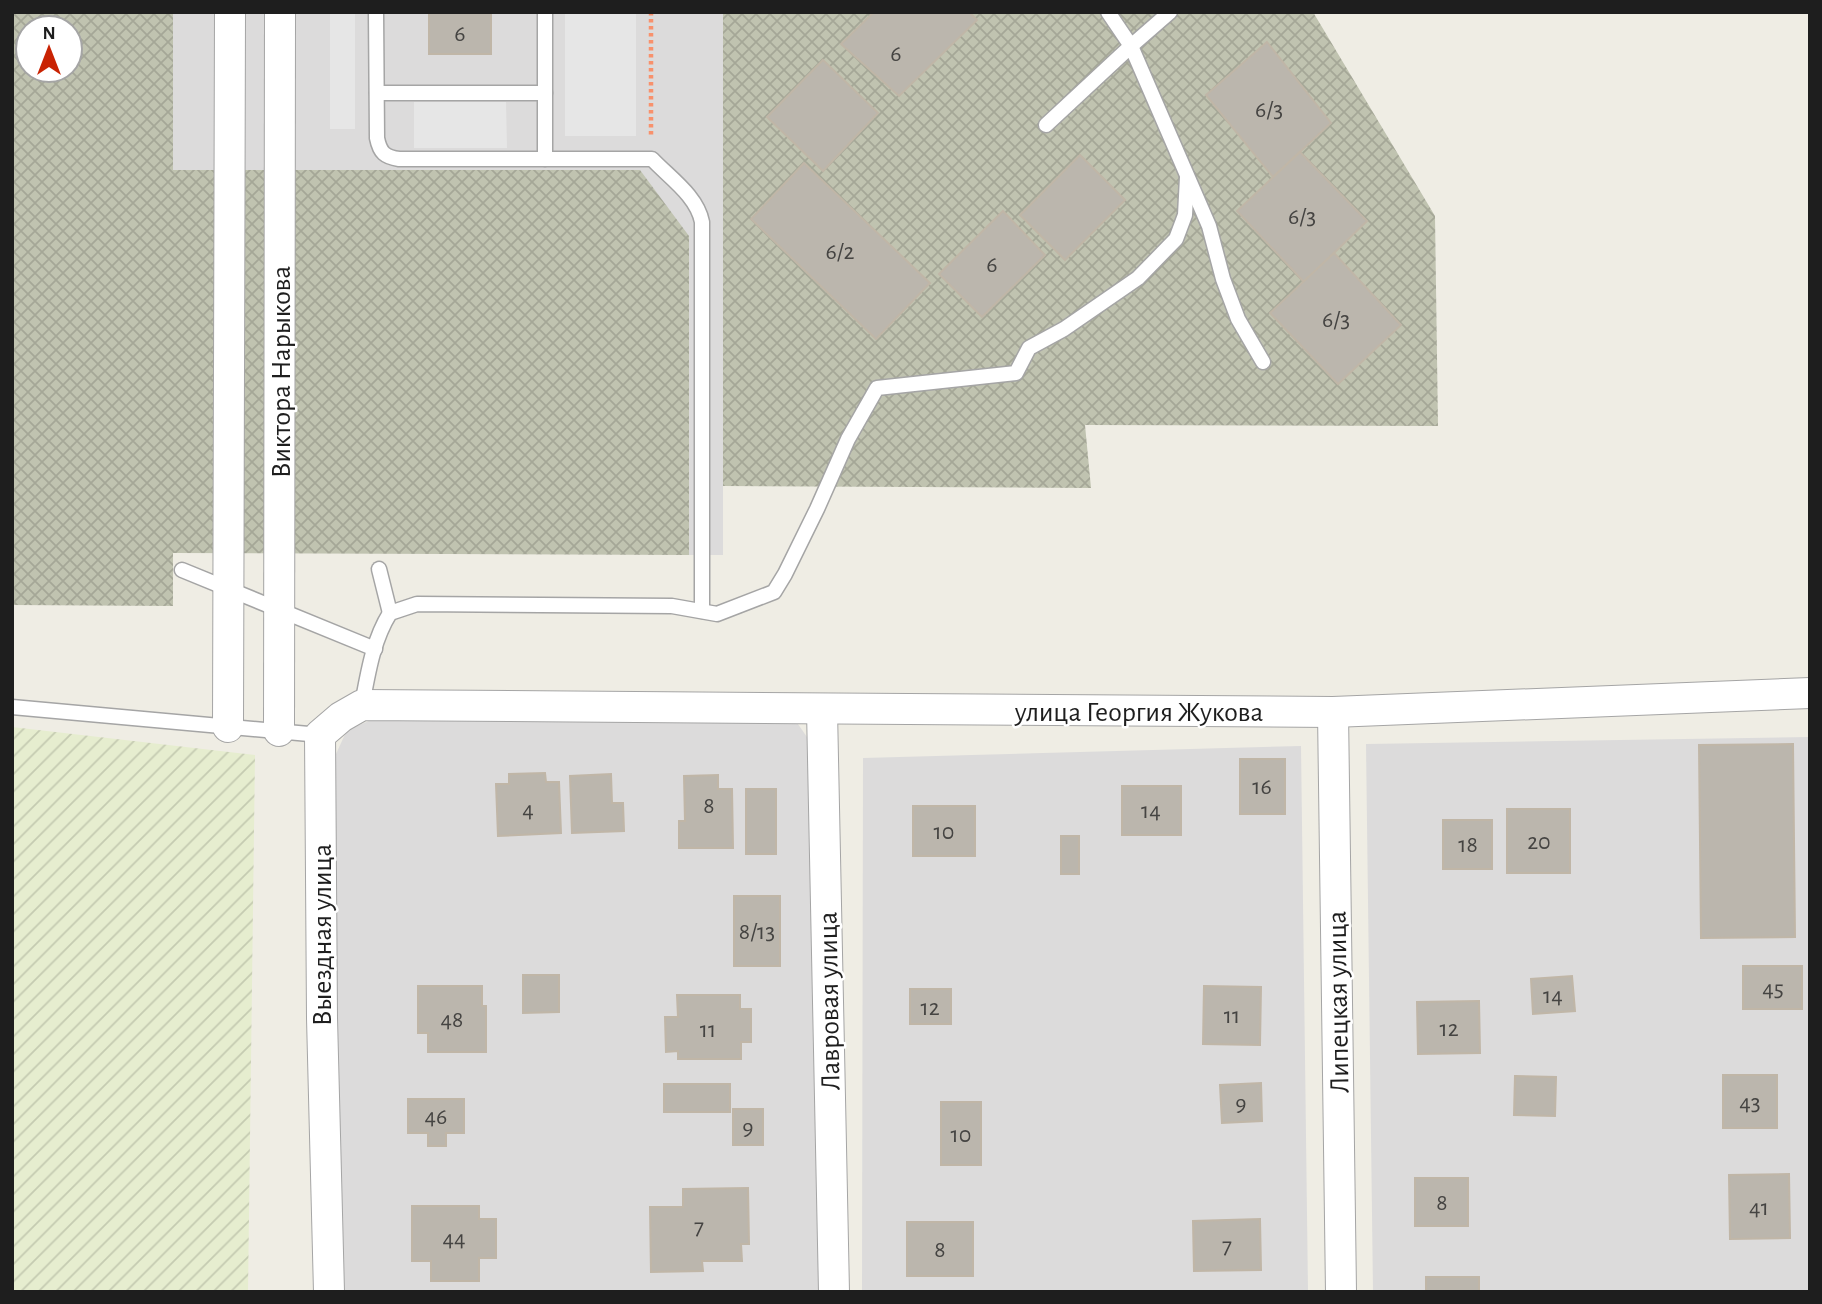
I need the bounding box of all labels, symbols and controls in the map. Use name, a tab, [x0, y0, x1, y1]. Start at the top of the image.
north arrow	[14, 14, 84, 84]
house number: 6	[454, 22, 466, 46]
text: N	[42, 24, 56, 43]
house number: 6	[890, 42, 902, 66]
house number: 6/3	[1255, 98, 1283, 122]
house number: 6/3	[1288, 205, 1316, 229]
house number: 6/2	[825, 240, 855, 264]
house number: 6	[986, 253, 998, 277]
street label: Виктора Нарыкова	[268, 266, 296, 478]
house number: 6/3	[1322, 308, 1350, 332]
street label: улица Георгия Жукова	[1014, 699, 1264, 727]
house number: 16	[1252, 775, 1272, 799]
house number: 8	[703, 794, 715, 818]
house number: 4	[522, 798, 534, 822]
house number: 14	[1141, 799, 1161, 823]
house number: 10	[934, 820, 954, 844]
house number: 20	[1527, 830, 1551, 854]
house number: 18	[1458, 833, 1478, 857]
street label: Выездная улица	[309, 844, 337, 1026]
street label: Липецкая улица	[1323, 910, 1355, 1093]
street label: Лавровая улица	[814, 911, 846, 1091]
house number: 8/13	[739, 920, 775, 944]
house number: 45	[1762, 977, 1784, 1001]
house number: 14	[1543, 984, 1563, 1008]
house number: 12	[920, 996, 940, 1020]
house number: 11	[1224, 1004, 1240, 1028]
house number: 48	[441, 1008, 463, 1032]
house number: 12	[1439, 1017, 1459, 1041]
house number: 11	[700, 1018, 716, 1042]
house number: 43	[1739, 1091, 1761, 1115]
house number: 9	[1235, 1092, 1247, 1116]
house number: 46	[425, 1105, 447, 1129]
house number: 9	[742, 1116, 754, 1140]
house number: 10	[951, 1123, 971, 1147]
house number: 8	[1436, 1191, 1448, 1215]
house number: 41	[1749, 1196, 1769, 1220]
house number: 7	[694, 1215, 704, 1239]
house number: 44	[442, 1227, 466, 1251]
house number: 7	[1222, 1234, 1232, 1258]
house number: 8	[934, 1238, 946, 1262]

